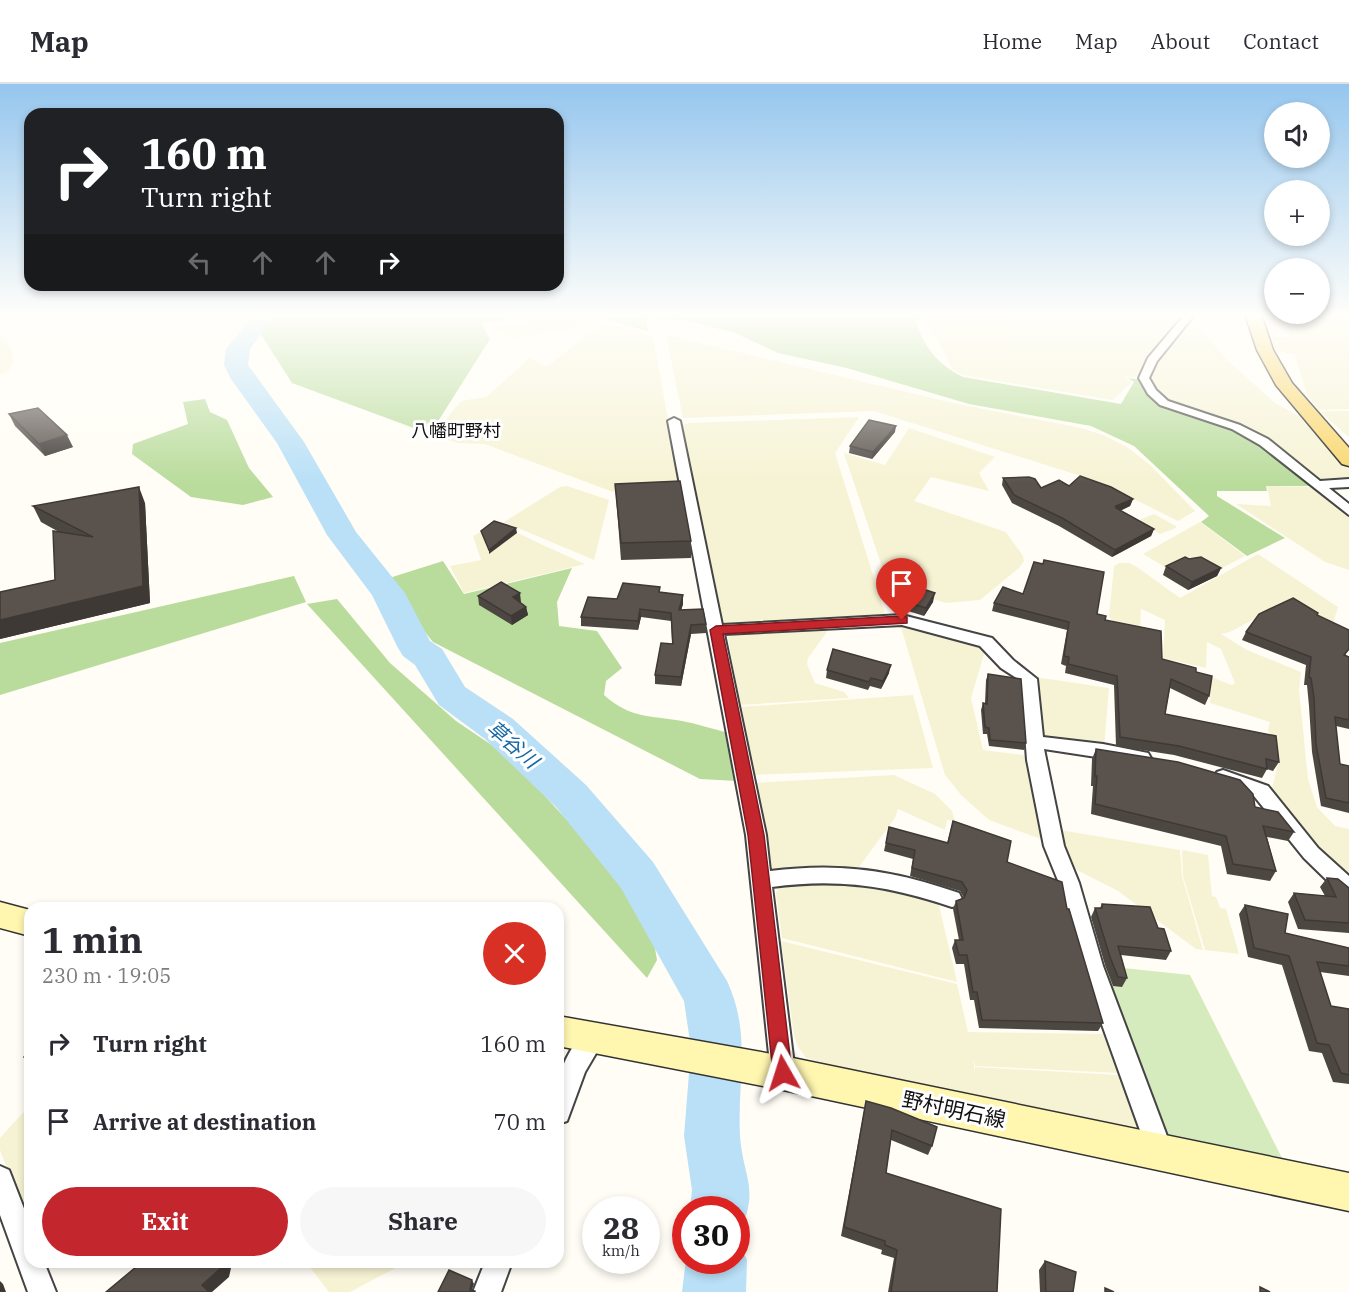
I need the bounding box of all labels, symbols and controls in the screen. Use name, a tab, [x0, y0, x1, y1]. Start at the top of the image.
text: Map	[30, 23, 89, 60]
text: Home	[982, 27, 1042, 55]
text: Map	[1075, 27, 1118, 55]
text: About	[1151, 27, 1210, 55]
text: Contact	[1243, 27, 1319, 55]
map controls	[1264, 102, 1330, 324]
button: sound	[1264, 102, 1330, 168]
text: 160 m	[141, 126, 267, 181]
icon: right	[42, 132, 120, 210]
text: Turn right	[141, 179, 272, 214]
button: +	[1264, 180, 1330, 246]
icon: left	[183, 246, 216, 279]
icon: ahead	[246, 246, 279, 279]
icon: ahead	[309, 246, 342, 279]
icon: right	[372, 246, 405, 279]
button: −	[1264, 258, 1330, 324]
district label: 八幡町野村	[411, 419, 501, 442]
pin	[876, 558, 927, 620]
icon: arrive	[885, 567, 918, 600]
water label: 草谷川	[482, 714, 546, 775]
text: 1 min	[42, 916, 143, 963]
button: close	[483, 922, 546, 985]
text: 230 m · 19:05	[42, 962, 171, 989]
icon: right	[42, 1027, 75, 1060]
text: Turn right	[93, 1029, 207, 1058]
text: 160 m	[480, 1029, 546, 1058]
position arrow	[751, 1041, 815, 1105]
street label: 野村明石線	[900, 1084, 1008, 1134]
icon: arrive	[42, 1105, 75, 1138]
text: Arrive at destination	[93, 1107, 316, 1136]
text: 70 m	[494, 1107, 546, 1136]
button: Exit	[42, 1187, 288, 1256]
button: Share	[300, 1187, 546, 1256]
speed limit sign: 30	[672, 1196, 750, 1274]
text: 28	[603, 1208, 639, 1247]
text: km/h	[602, 1241, 640, 1260]

